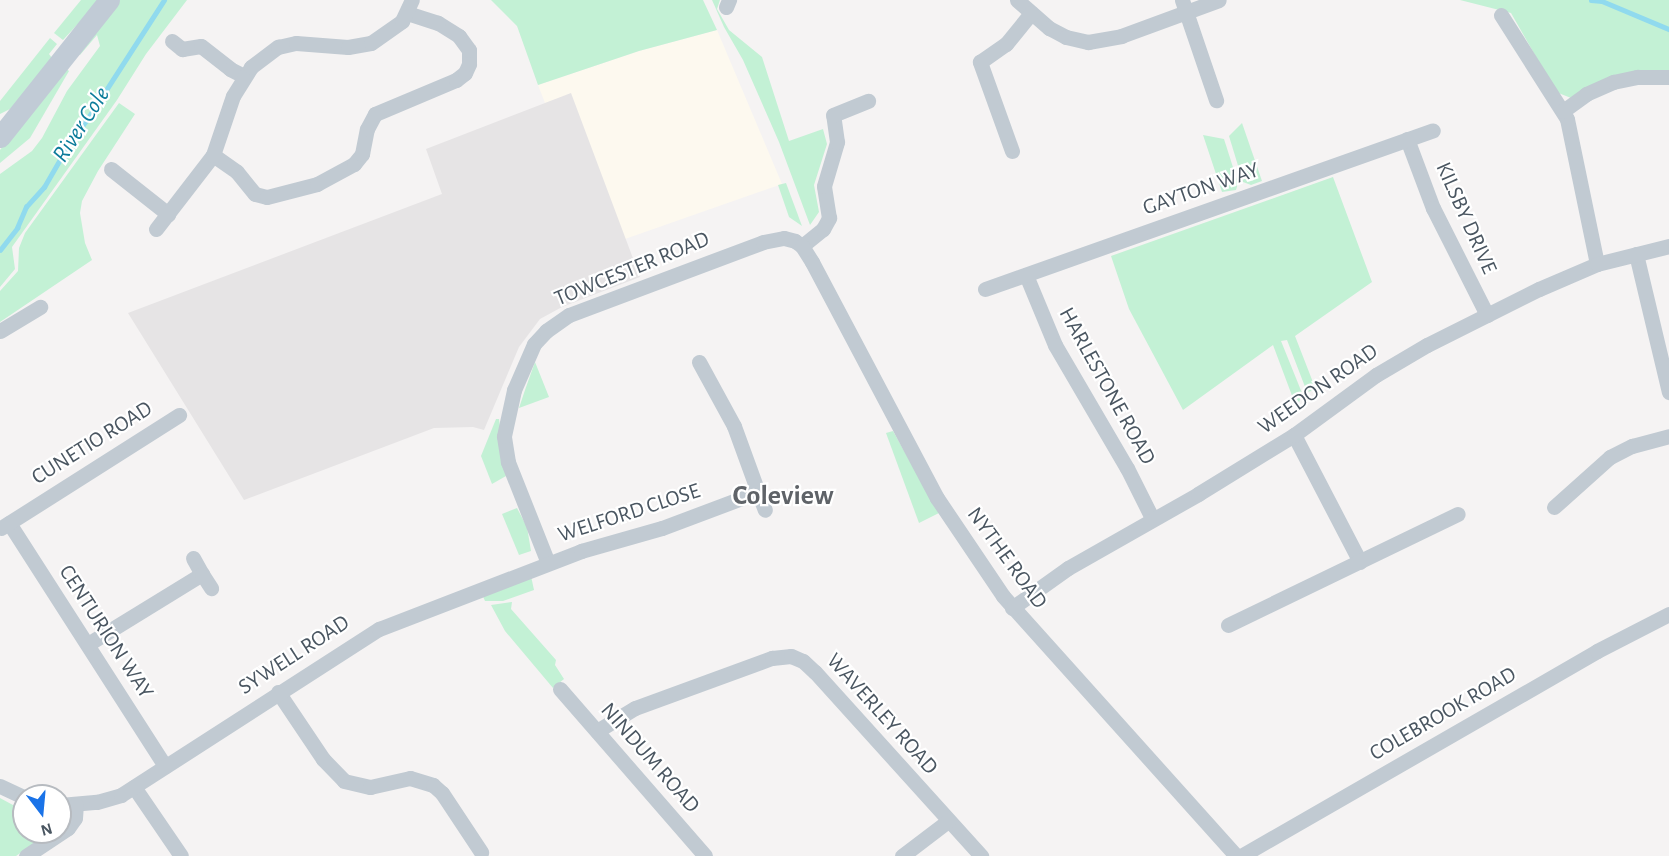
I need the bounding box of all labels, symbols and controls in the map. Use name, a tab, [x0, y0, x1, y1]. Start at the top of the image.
water label: River Cole	[47, 82, 117, 168]
street label: GAYTON WAY	[1139, 157, 1263, 221]
street label: KILSBY DRIVE	[1430, 158, 1502, 278]
street label: TOWCESTER ROAD	[551, 226, 713, 312]
street label: HARLESTONE ROAD	[1053, 303, 1161, 469]
street label: WEEDON ROAD	[1253, 338, 1383, 440]
street label: CUNETIO ROAD	[27, 395, 157, 491]
street label: WELFORD CLOSE	[555, 478, 703, 548]
district label: Coleview	[733, 479, 833, 513]
street label: NYTHE ROAD	[961, 502, 1053, 614]
street label: CENTURION WAY	[53, 560, 159, 704]
street label: SYWELL ROAD	[234, 609, 354, 701]
street label: WAVERLEY ROAD	[821, 648, 943, 780]
street label: COLEBROOK ROAD	[1365, 661, 1521, 767]
street label: NINDUM ROAD	[595, 697, 705, 819]
north arrow	[12, 784, 72, 844]
text: N	[39, 820, 54, 839]

